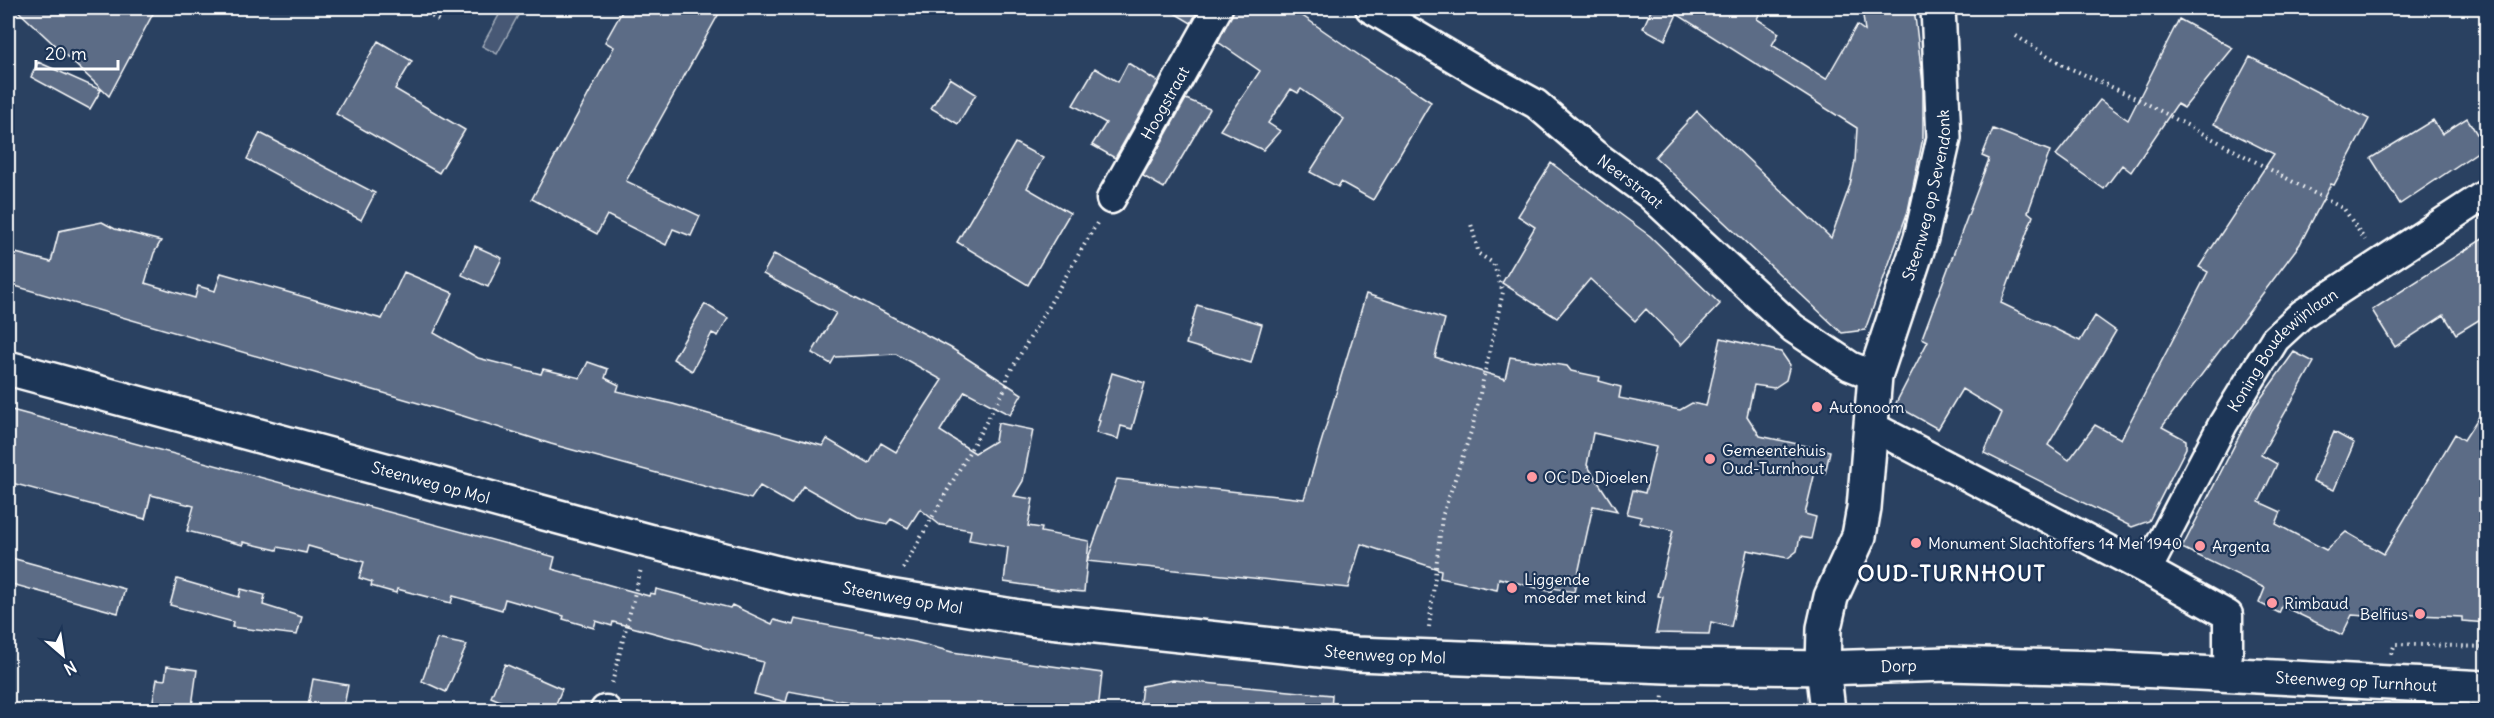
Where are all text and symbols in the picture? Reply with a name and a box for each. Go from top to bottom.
scale bar [36,33,118,71]
text: 20 m [45,42,87,65]
street label: Hoogstraat [1136,62,1194,143]
street label: Steenweg op Sevendonk [1898,109,1954,283]
street label: Neerstraat [1594,150,1668,213]
street label: Koning Boudewijnlaan [2223,284,2341,415]
place label: Autonoom [1829,397,1904,417]
marker: Autonoom [1810,400,1824,414]
place label: Gemeentehuis Oud-Turnhout [1722,440,1826,478]
marker: Gemeentehuis Oud-Turnhout [1703,452,1717,466]
street label: Steenweg op Mol [370,457,492,508]
place label: OC De Djoelen [1544,467,1649,487]
marker: OC De Djoelen [1525,470,1539,484]
place label: Monument Slachtoffers 14 Mei 1940 [1928,533,2182,553]
marker: Monument Slachtoffers 14 Mei 1940 [1909,536,1923,550]
place label: Argenta [2212,536,2270,556]
marker: Argenta [2193,539,2207,553]
district label: OUD-TURNHOUT [1857,559,2047,587]
place label: Liggende moeder met kind [1524,569,1646,607]
street label: Steenweg op Mol [841,577,964,618]
marker: Liggende moeder met kind [1505,581,1519,595]
place label: Rimbaud [2284,593,2348,613]
marker: Rimbaud [2265,596,2279,610]
place label: Belfius [2360,604,2408,624]
marker: Belfius [2413,607,2427,621]
north arrow [33,625,93,685]
street label: Steenweg op Mol [1323,641,1446,667]
street label: Dorp [1880,655,1917,676]
text: N [61,657,80,680]
street label: Steenweg op Turnhout [2275,667,2438,695]

